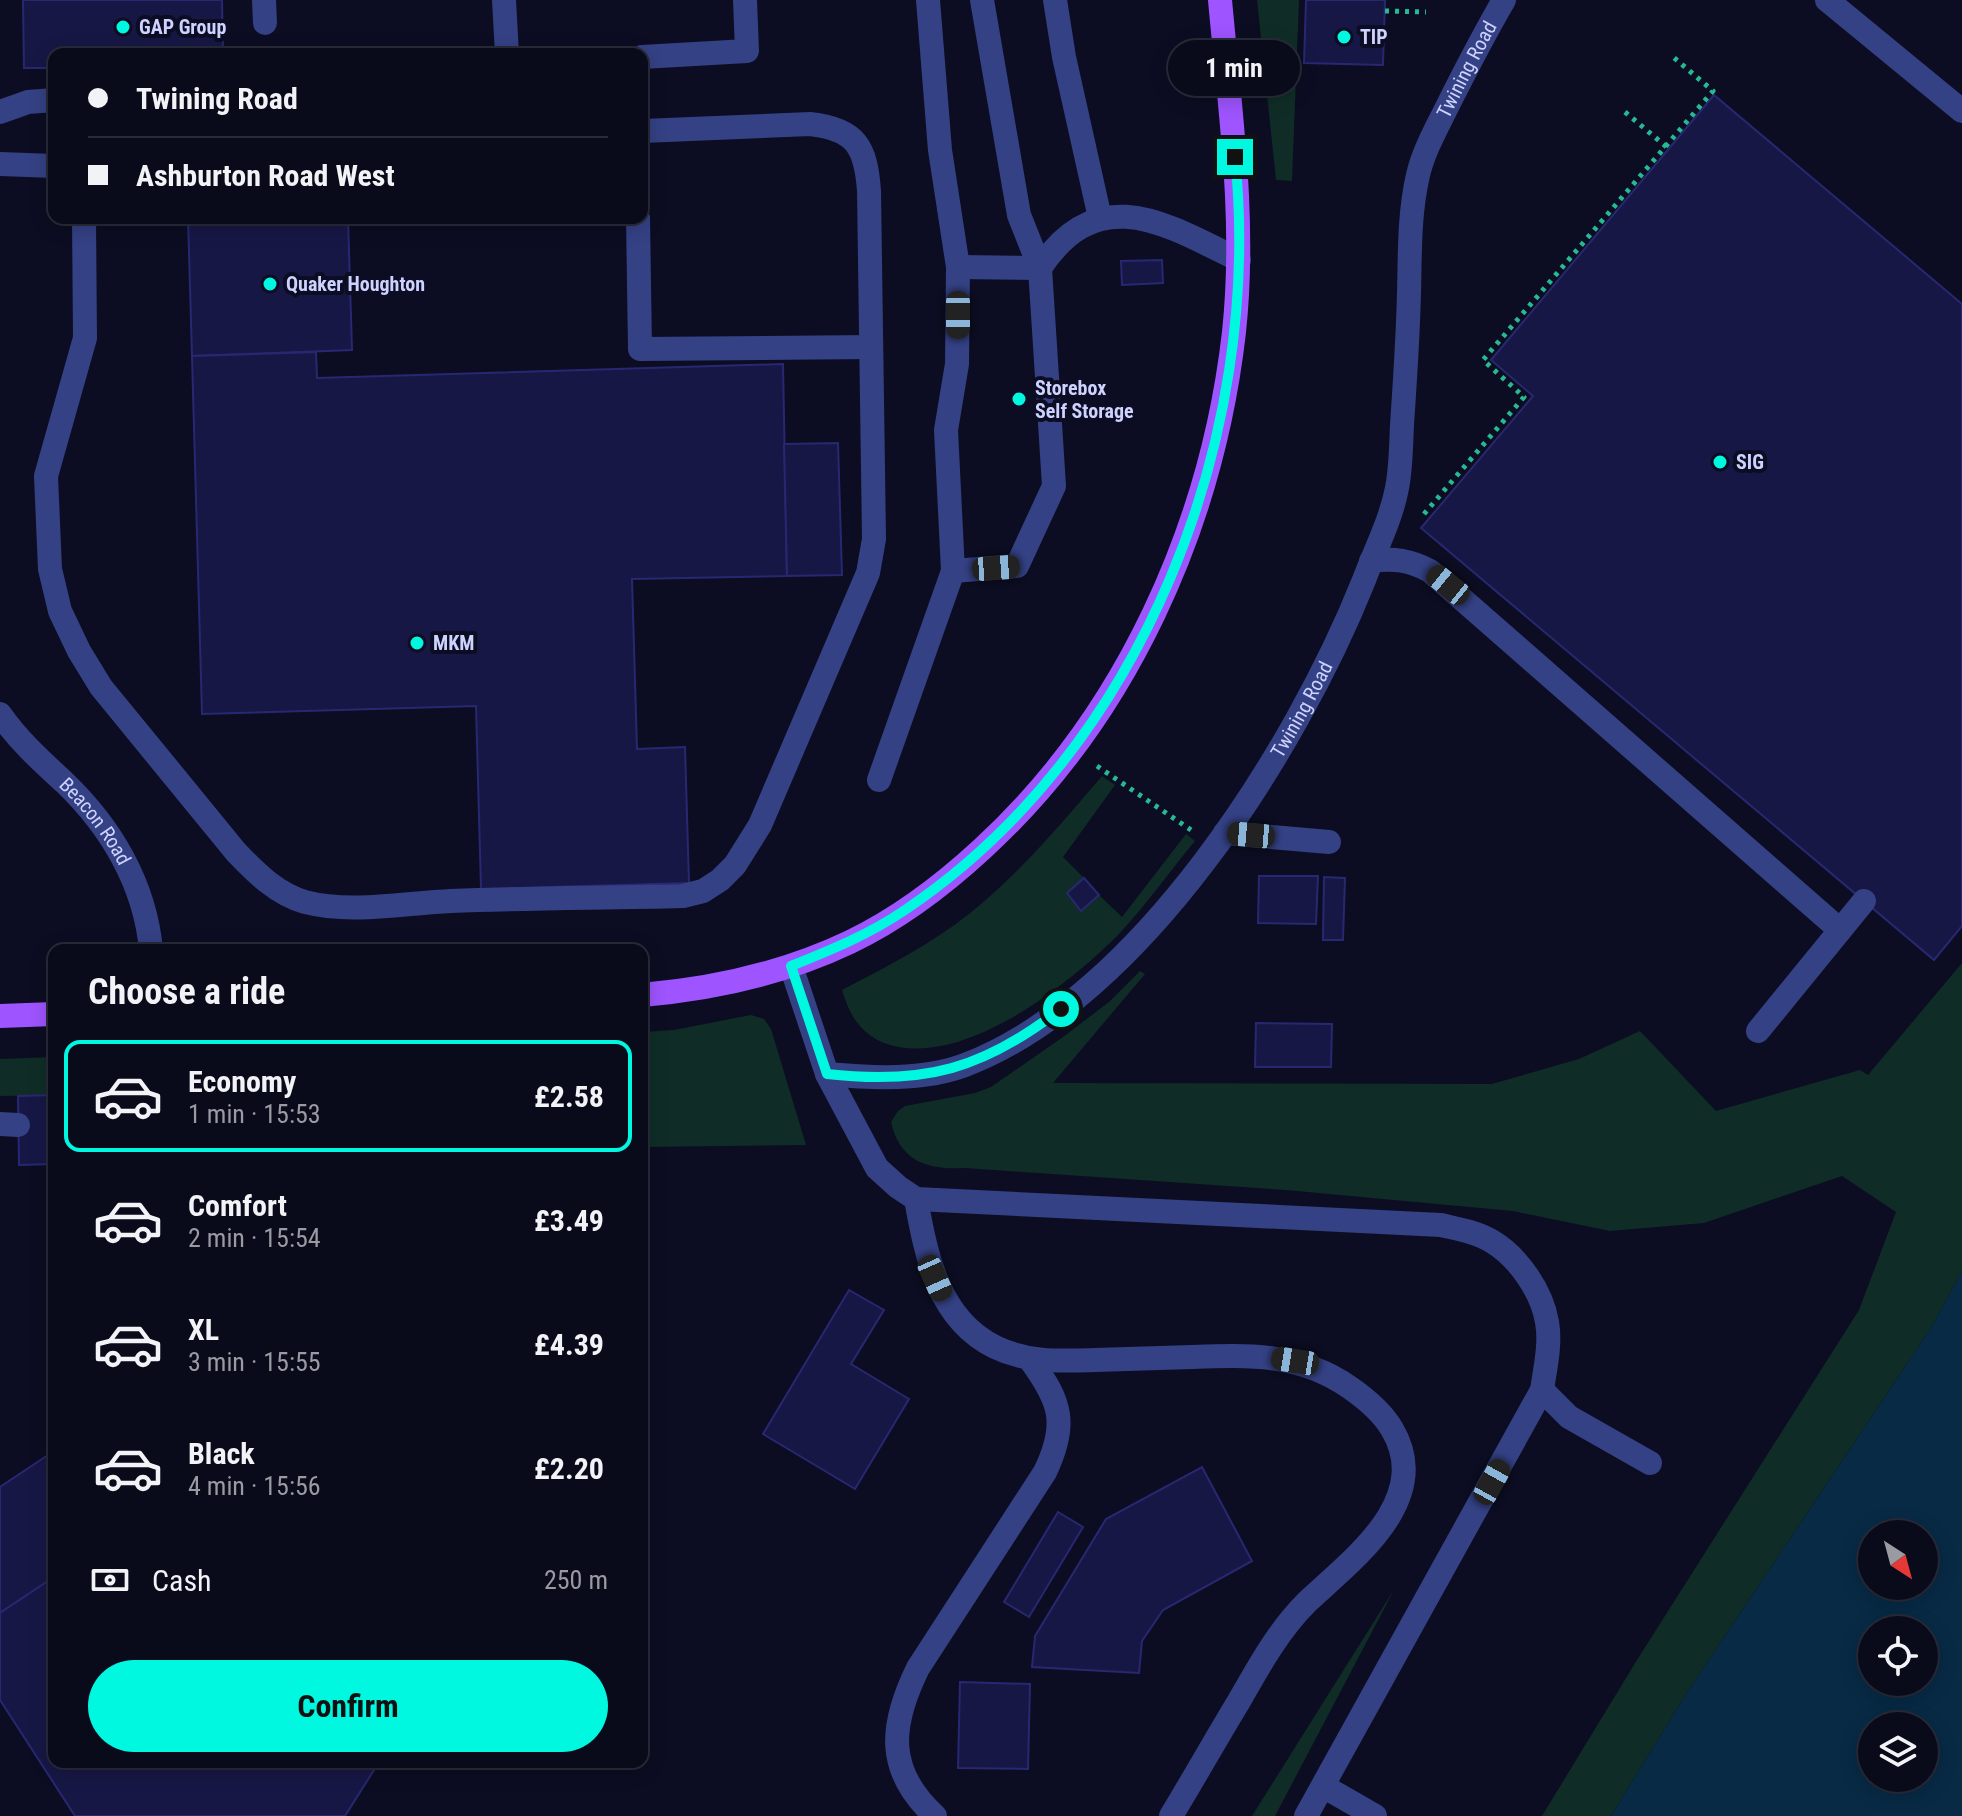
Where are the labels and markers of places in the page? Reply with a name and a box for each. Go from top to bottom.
place label: GAP Group [139,15,226,39]
marker: GAP Group [114,18,132,36]
place label: TIP [1360,25,1388,49]
marker: TIP [1335,28,1353,46]
place label: Quaker Houghton [286,272,425,296]
marker: Quaker Houghton [261,275,279,293]
place label: Storebox Self Storage [1035,376,1134,423]
marker: Storebox Self Storage [1010,390,1028,408]
place label: SIG [1736,450,1764,474]
marker: SIG [1711,453,1729,471]
place label: MKM [433,631,474,655]
marker: MKM [408,634,426,652]

